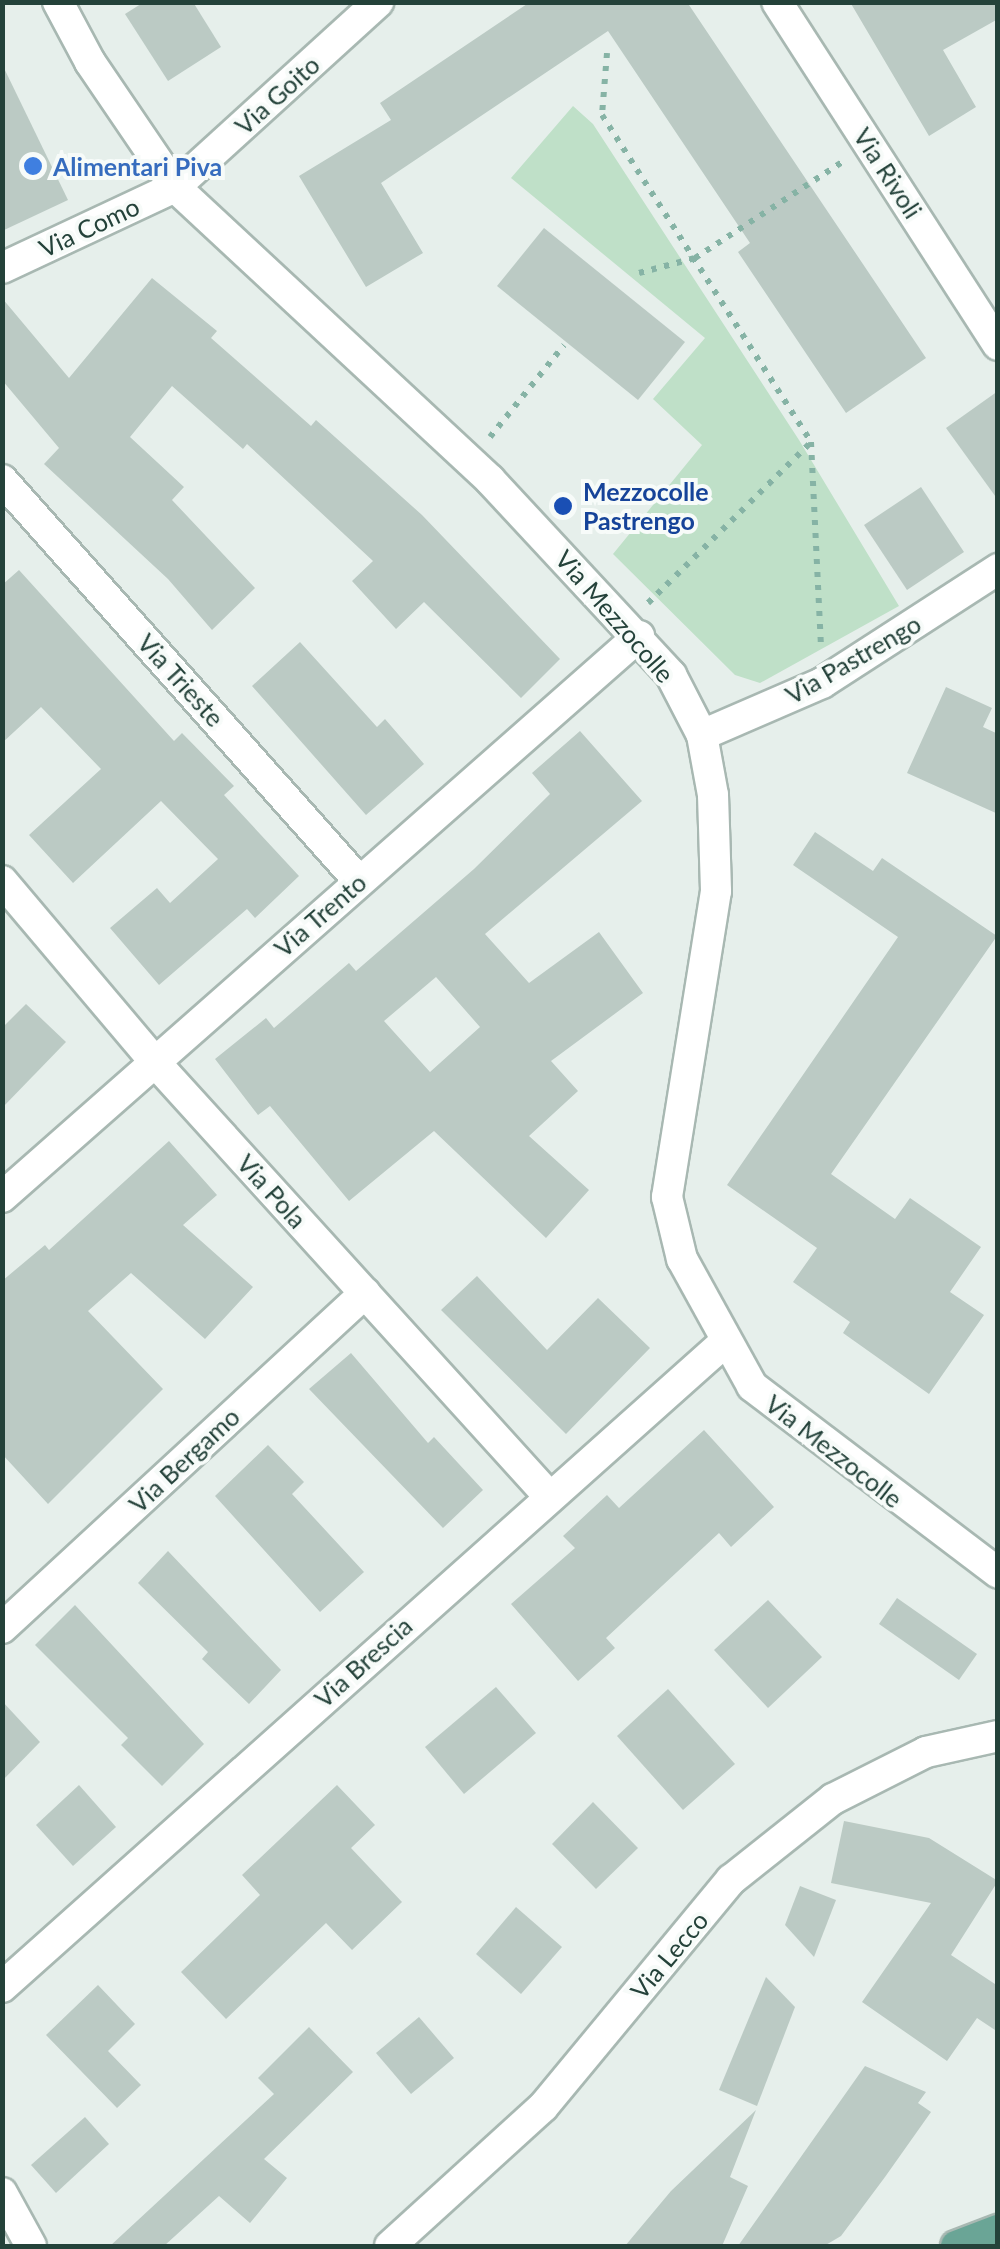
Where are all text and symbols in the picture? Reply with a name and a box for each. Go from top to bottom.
street label: Via Goito [229,49,325,141]
street label: Via Rivoli [848,122,928,224]
place label: Alimentari Piva [53,151,222,181]
marker: Alimentari Piva [22,155,44,177]
street label: Via Como [34,191,144,263]
place label: Mezzocolle Pastrengo [583,477,709,536]
marker: Mezzocolle Pastrengo [552,495,574,517]
street label: Via Mezzocolle [549,544,681,688]
street label: Via Pastrengo [780,608,926,710]
street label: Via Trieste [131,627,231,733]
street label: Via Trento [268,867,372,963]
street label: Via Pola [231,1148,313,1234]
street label: Via Mezzocolle [760,1388,908,1514]
street label: Via Bergamo [123,1401,245,1519]
street label: Via Brescia [308,1611,418,1713]
street label: Via Lecco [624,1905,714,2005]

